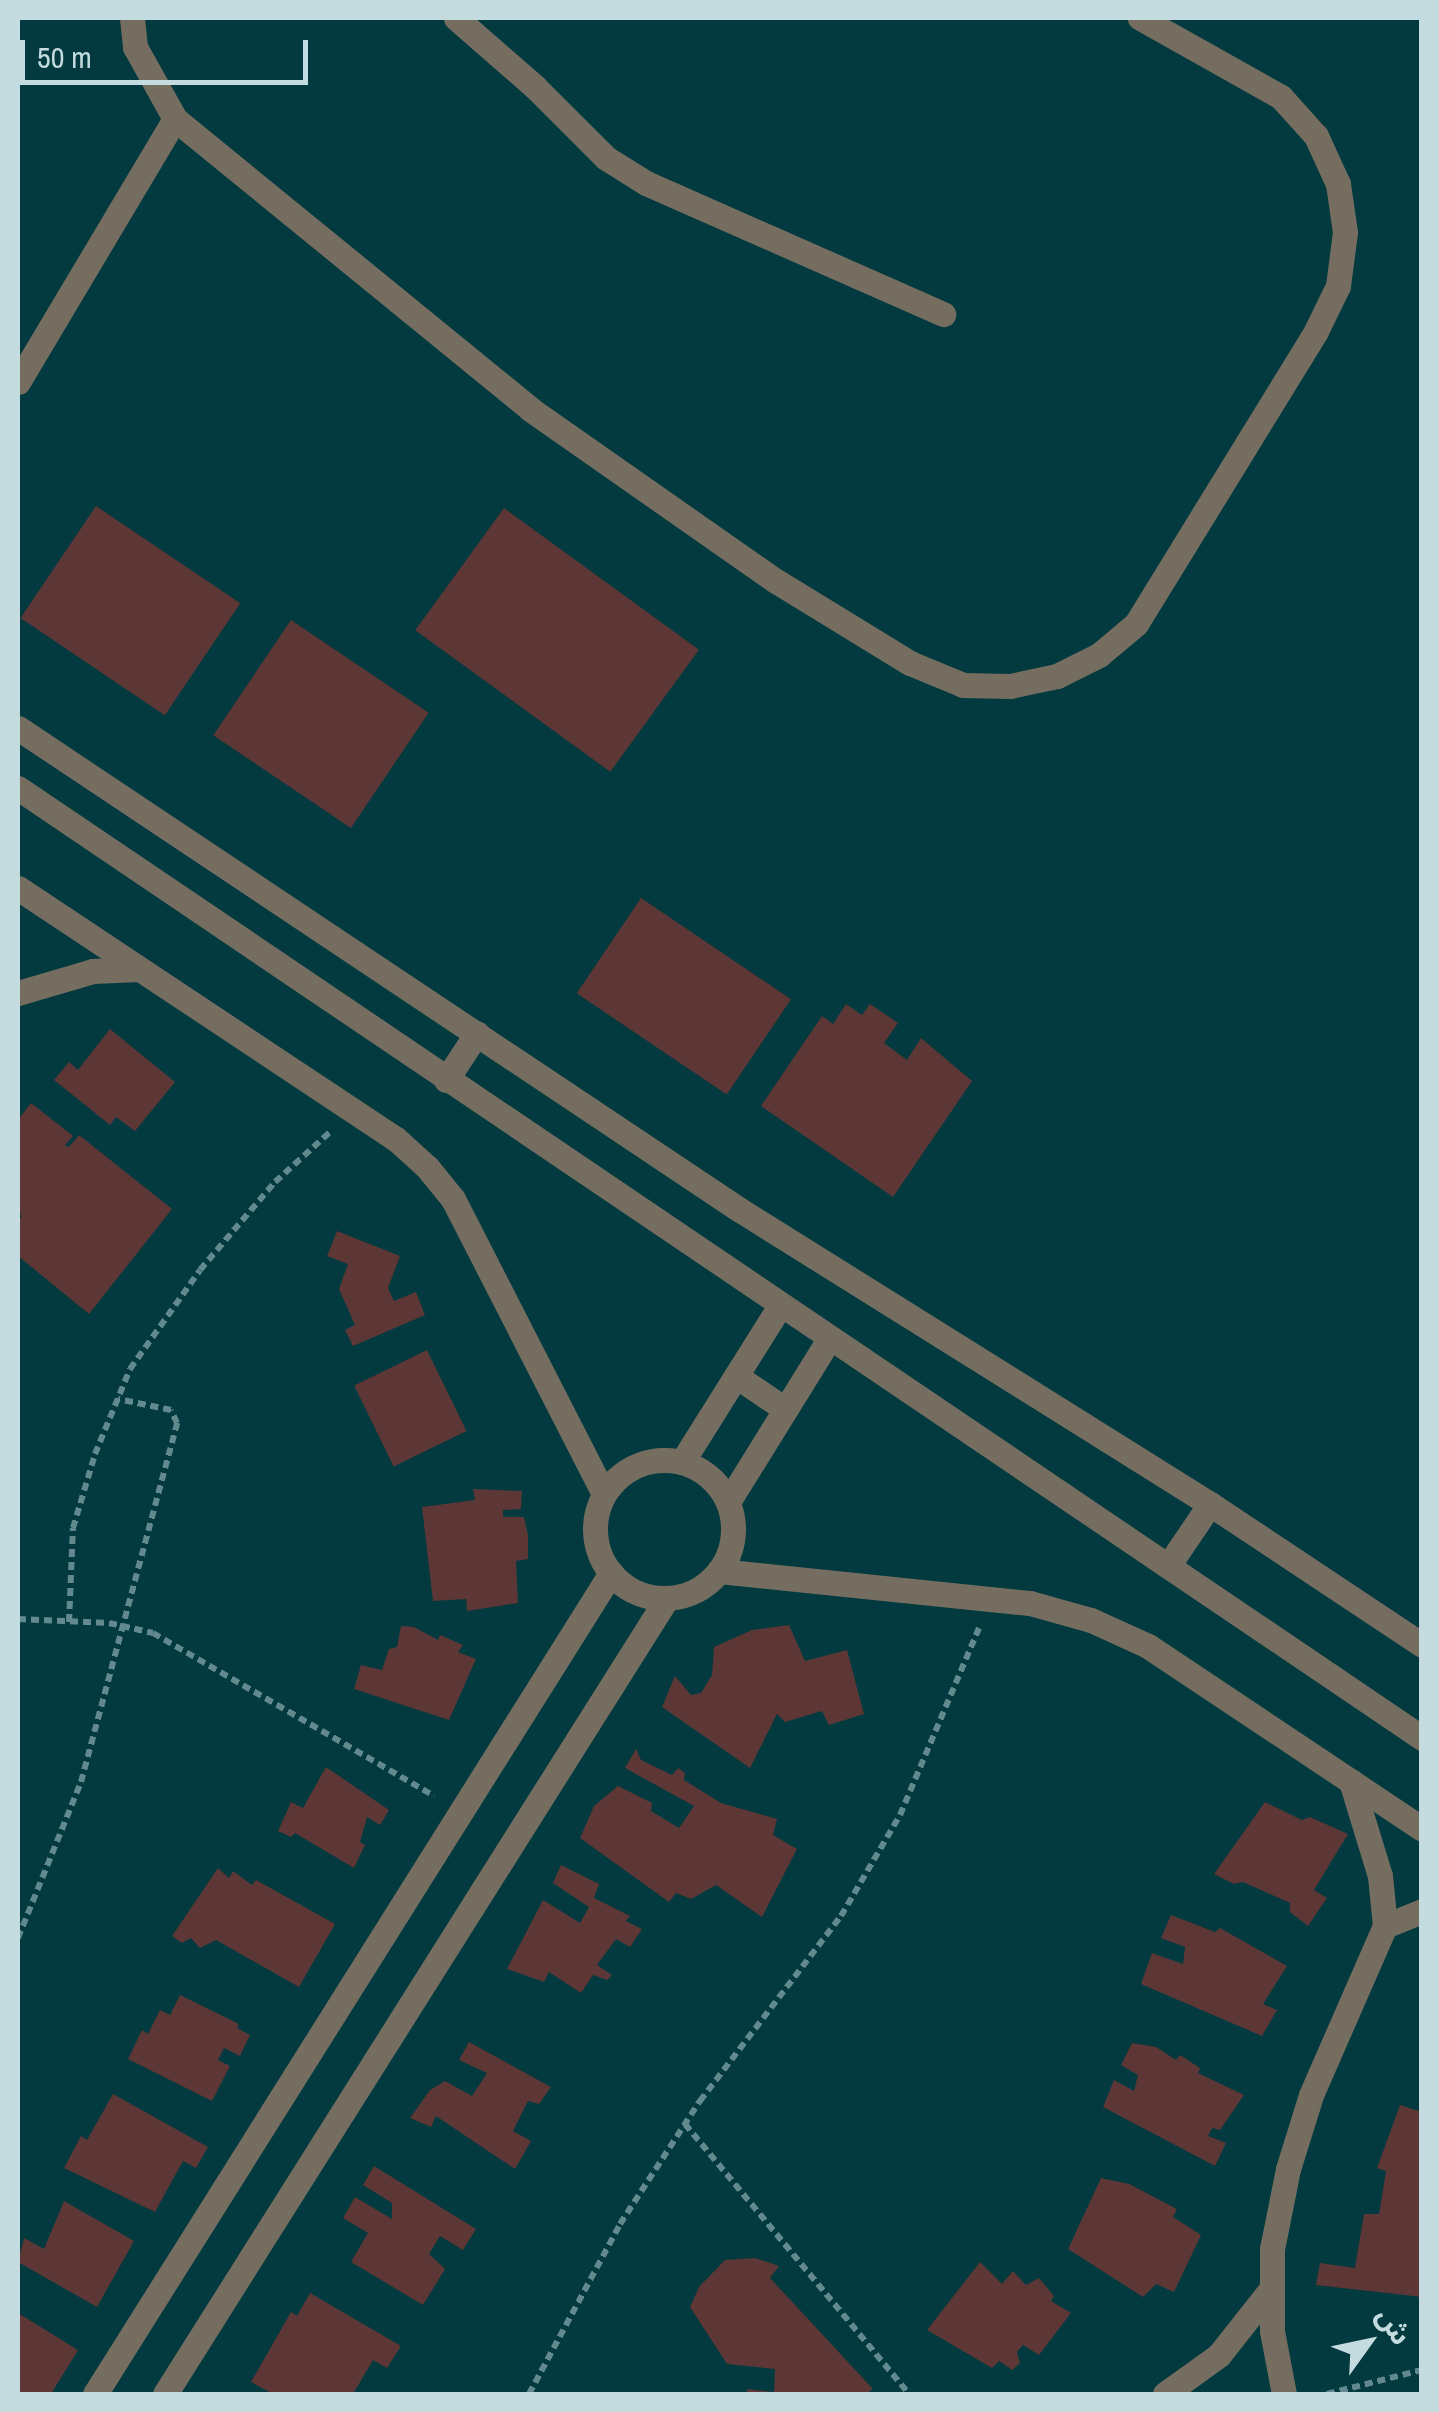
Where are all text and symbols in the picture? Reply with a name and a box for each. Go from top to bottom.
scale bar [25,20,312,82]
text: 50 m [37,37,92,77]
north arrow [1319,2292,1419,2392]
text: ش [1368,2299,1421,2352]

